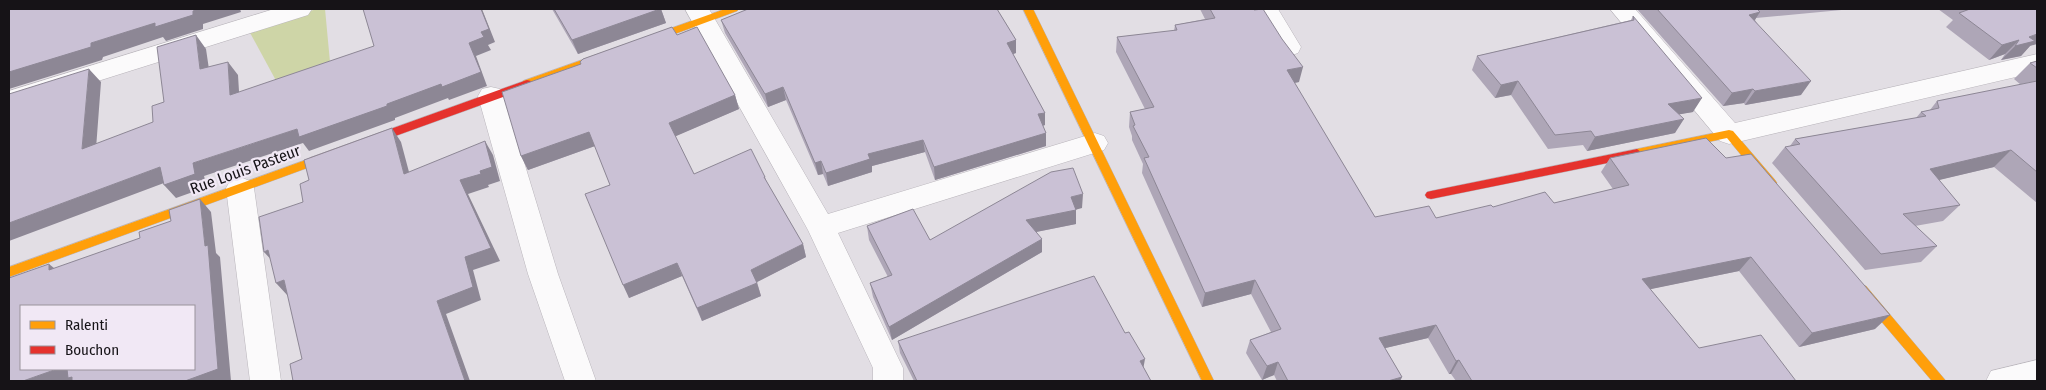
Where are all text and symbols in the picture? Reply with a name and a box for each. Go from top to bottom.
street label: Rue Louis Pasteur [187,141,303,198]
legend [20,305,195,370]
text: Ralenti [65,316,108,334]
text: Bouchon [65,341,119,359]

